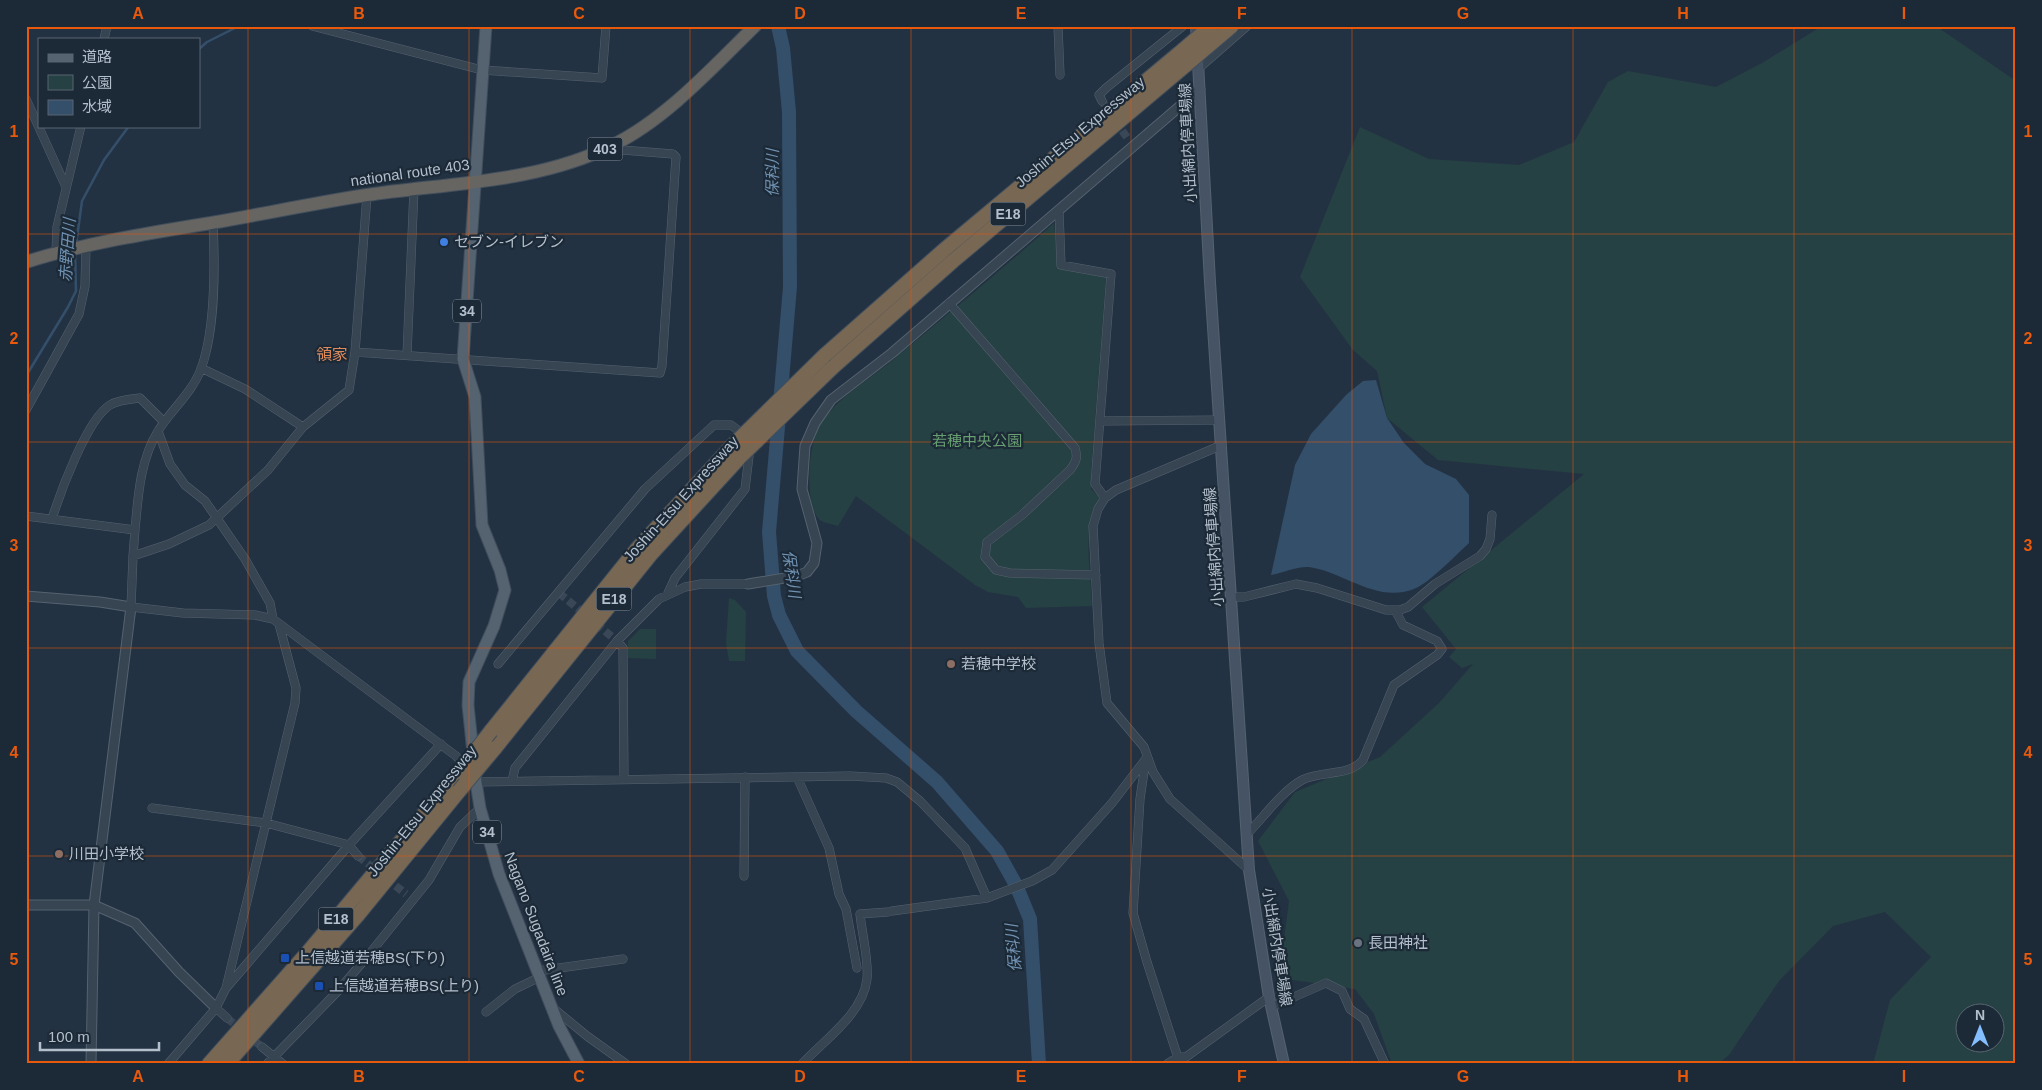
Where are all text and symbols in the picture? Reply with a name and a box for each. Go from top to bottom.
text: A [132,5,144,22]
text: B [353,5,365,22]
text: C [573,5,585,22]
text: D [794,5,806,22]
text: E [1016,5,1027,22]
text: F [1237,5,1247,22]
text: G [1457,5,1469,22]
text: H [1677,5,1689,22]
text: I [1902,5,1906,22]
legend [38,38,200,128]
text: 道路 [82,48,112,65]
street label: Joshin-Etsu Expressway [1012,72,1148,191]
text: 公園 [82,74,112,91]
street label: 小出綿内停車場線 [1176,83,1199,203]
text: 水域 [82,98,112,115]
text: 1 [10,123,19,140]
text: 1 [2024,123,2033,140]
road number: 403 [588,138,622,160]
water label: 保科川 [764,147,781,197]
street label: national route 403 [349,156,471,189]
road number: E18 [990,202,1026,225]
water label: 赤野田川 [57,216,78,283]
place label: セブン-イレブン [454,233,564,250]
marker: セブン-イレブン [438,236,450,248]
road number: 34 [453,300,481,322]
text: 2 [10,330,19,347]
text: 2 [2024,330,2033,347]
district label: 領家 [316,346,348,363]
street label: Joshin-Etsu Expressway [620,432,742,565]
park label: 若穂中央公園 [932,432,1022,449]
street label: 小出綿内停車場線 [1201,487,1226,607]
text: 3 [10,537,19,554]
text: 3 [2024,537,2033,554]
water label: 保科川 [780,549,804,601]
road number: E18 [596,588,632,610]
place label: 若穂中学校 [961,655,1036,672]
marker: 若穂中学校 [945,658,957,670]
street label: Joshin-Etsu Expressway [364,741,480,880]
text: 4 [10,744,19,761]
text: 4 [2024,744,2033,761]
road number: 34 [473,820,501,844]
place label: 川田小学校 [69,845,144,862]
marker: 川田小学校 [53,848,65,860]
street label: Nagano Sugadaira line [501,850,572,998]
street label: 小出綿内停車場線 [1260,886,1295,1008]
road number: E18 [318,908,354,931]
water label: 保科川 [1003,921,1024,973]
place label: 長田神社 [1368,934,1428,951]
marker: 長田神社 [1352,937,1364,949]
place label: 上信越道若穂BS(下り) [295,949,445,966]
text: 5 [10,951,19,968]
text: 5 [2024,951,2033,968]
marker: 上信越道若穂BS(下り) [279,952,291,964]
place label: 上信越道若穂BS(上り) [329,977,479,994]
marker: 上信越道若穂BS(上り) [313,980,325,992]
north arrow [1954,1002,2004,1052]
text: N [1975,1007,1985,1023]
scale bar [40,1020,159,1052]
text: 100 m [48,1028,90,1045]
text: A [132,1068,144,1085]
text: B [353,1068,365,1085]
text: C [573,1068,585,1085]
text: D [794,1068,806,1085]
text: E [1016,1068,1027,1085]
text: F [1237,1068,1247,1085]
text: G [1457,1068,1469,1085]
text: H [1677,1068,1689,1085]
text: I [1902,1068,1906,1085]

